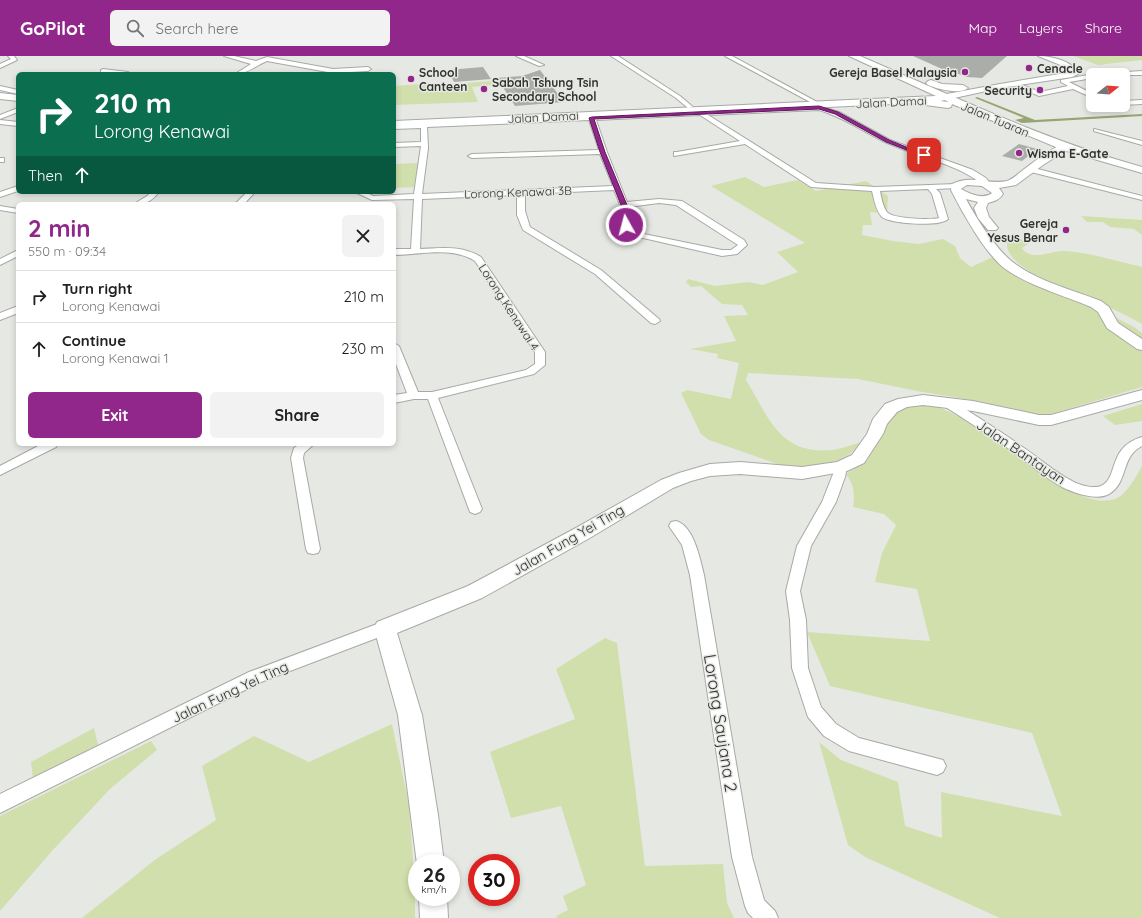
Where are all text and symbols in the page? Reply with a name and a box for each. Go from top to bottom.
search box [110,10,390,46]
text: GoPilot [20,16,86,40]
icon: search [124,17,146,39]
text: Search here [156,19,238,38]
text: Map [968,19,997,37]
text: Layers [1019,19,1063,37]
text: Share [1085,19,1122,37]
place label: Cenacle [1037,61,1083,76]
marker: Cenacle [1024,63,1034,73]
place label: School Canteen [419,65,467,94]
place label: Gereja Basel Malaysia [829,65,957,80]
marker: Gereja Basel Malaysia [960,67,970,77]
north arrow [1086,68,1130,112]
map controls [1086,68,1130,112]
marker: School Canteen [406,74,416,84]
place label: Sabah Tshung Tsin Secondary School [492,75,599,104]
place label: Security [984,83,1032,98]
marker: Sabah Tshung Tsin Secondary School [479,84,489,94]
text: 210 m [94,85,172,120]
marker: Security [1035,85,1045,95]
icon: right [28,88,80,140]
street label: Jalan Damai [855,93,927,111]
street label: Jalan Tuaran [958,98,1032,140]
street label: Jalan Damai [507,108,579,126]
text: Lorong Kenawai [94,120,230,143]
pin [907,138,941,172]
icon: arrive [913,144,935,166]
place label: Wisma E-Gate [1027,146,1109,161]
marker: Wisma E-Gate [1014,148,1024,158]
icon: ahead [71,164,93,186]
text: Then [28,166,63,185]
street label: Lorong Kenawai 3B [464,183,572,201]
position arrow [605,204,647,246]
text: 2 min [28,213,90,243]
button: close [342,215,384,257]
place label: Gereja Yesus Benar [987,216,1058,245]
marker: Gereja Yesus Benar [1061,225,1071,235]
text: 550 m · 09:34 [28,243,106,259]
street label: Lorong Kenawai 4 [475,261,543,353]
text: Turn right [62,279,133,298]
icon: right [28,286,50,308]
text: 210 m [343,287,384,306]
text: Lorong Kenawai [62,298,160,314]
text: Continue [62,331,126,350]
icon: ahead [28,338,50,360]
text: 230 m [341,339,384,358]
text: Lorong Kenawai 1 [62,350,169,366]
button: Exit [28,392,202,438]
button: Share [210,392,384,438]
street label: Jalan Bantayan [973,416,1069,488]
street label: Jalan Fung Yei Ting [509,501,627,579]
street label: Lorong Saujana 2 [700,653,742,793]
street label: Jalan Fung Yei Ting [169,657,291,727]
speed limit sign: 30 [468,854,520,906]
text: 26 [423,862,445,887]
text: km/h [421,883,447,896]

